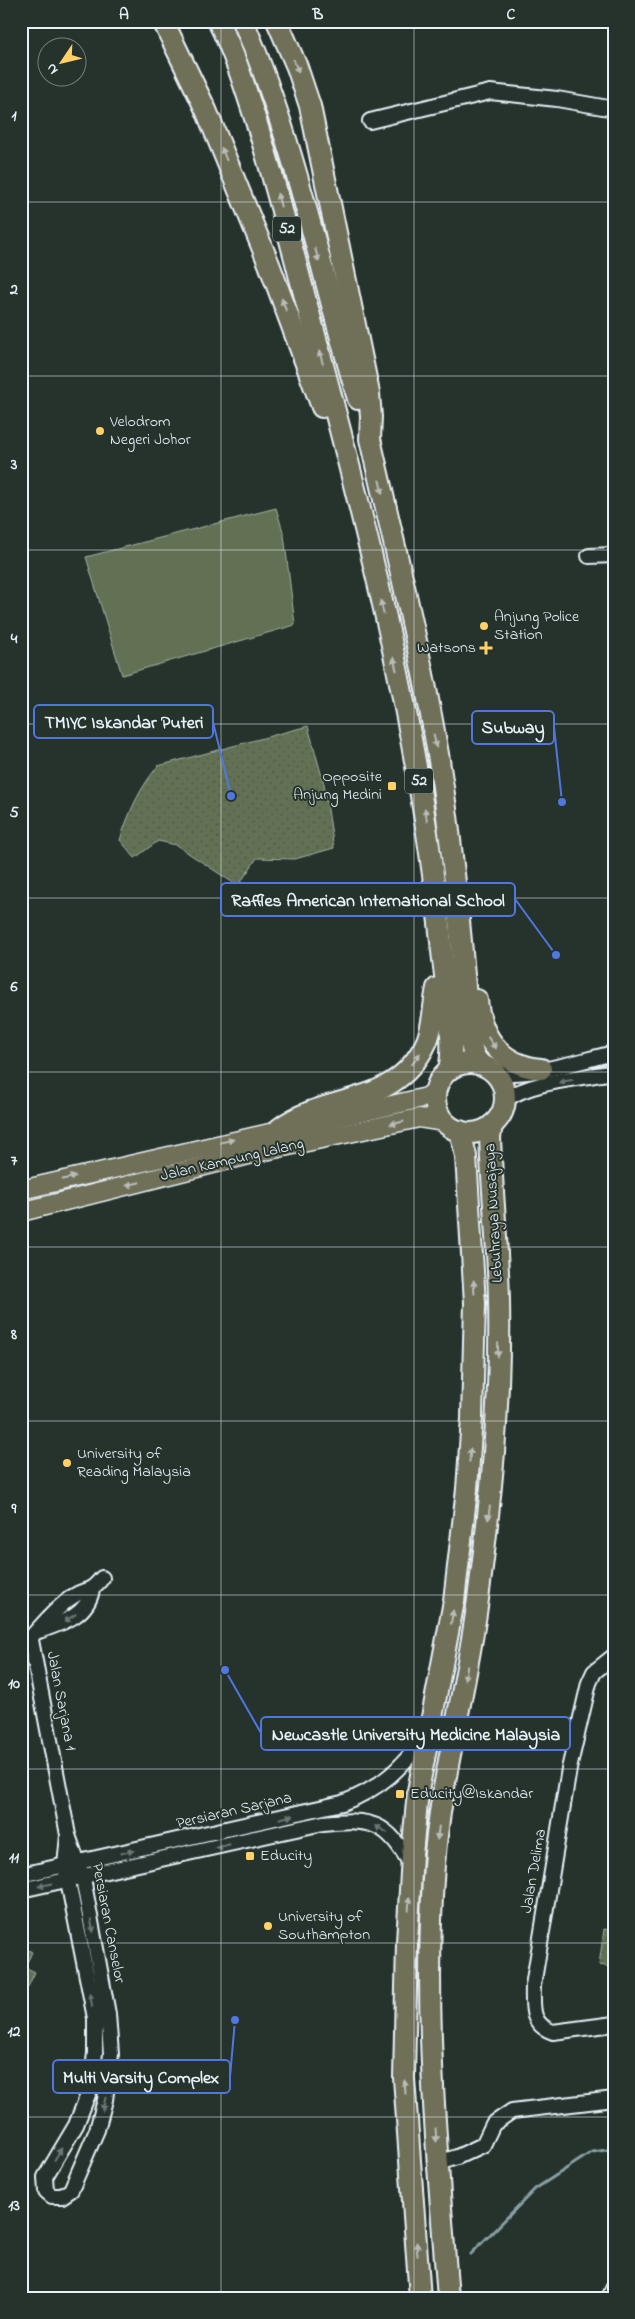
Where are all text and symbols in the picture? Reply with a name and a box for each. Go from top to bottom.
text: A [119,3,129,27]
text: B [312,3,324,27]
text: C [507,3,516,27]
north arrow [38,38,88,88]
text: N [41,59,64,78]
one-way arrow [292,59,300,74]
text: 1 [11,104,17,128]
one-way arrow [220,147,228,161]
one-way arrow [274,192,282,207]
road number: 52 [273,216,301,242]
one-way arrow [313,248,321,263]
text: 2 [9,278,18,302]
one-way arrow [280,297,288,312]
one-way arrow [316,349,324,364]
place label: Velodrom Negeri Johor [109,410,191,452]
marker: Velodrom Negeri Johor [94,425,106,437]
text: 3 [10,453,18,477]
one-way arrow [377,479,385,494]
one-way arrow [378,599,386,614]
place label: Anjung Police Station [494,605,580,647]
marker: Anjung Police Station [478,620,490,632]
text: 4 [10,627,18,651]
place label: Watsons [417,636,476,660]
marker: Watsons [480,642,492,654]
one-way arrow [391,656,399,672]
callout: TMIYC Iskandar Puteri [34,705,213,738]
text: TMIYC Iskandar Puteri [44,711,204,737]
callout: Subway [472,711,554,744]
text: Subway [482,716,544,743]
one-way arrow [431,733,439,748]
place label: Opposite Anjung Medini [293,765,383,807]
road number: 52 [405,768,433,794]
marker: Opposite Anjung Medini [386,780,398,792]
text: 5 [9,801,19,825]
one-way arrow [421,806,429,822]
callout: Raffles American International School [221,883,515,916]
text: Raffles American International School [231,889,505,915]
text: 6 [9,975,18,999]
one-way arrow [487,1037,497,1050]
one-way arrow [411,1052,421,1065]
one-way arrow [557,1077,573,1085]
one-way arrow [389,1119,404,1127]
street label: Jalan Kampung Lalang [158,1132,306,1188]
one-way arrow [219,1137,234,1145]
street label: Lebuhraya Nusajaya [478,1143,510,1283]
text: 7 [11,1149,18,1173]
one-way arrow [61,1174,76,1182]
one-way arrow [125,1180,140,1188]
one-way arrow [469,1279,477,1295]
text: 8 [10,1323,17,1347]
one-way arrow [494,1343,502,1359]
place label: University of Reading Malaysia [77,1442,191,1484]
one-way arrow [466,1447,474,1463]
marker: University of Reading Malaysia [61,1457,73,1469]
text: 9 [11,1497,17,1521]
one-way arrow [485,1505,493,1521]
one-way arrow [448,1608,456,1624]
one-way arrow [64,1613,77,1623]
street label: Jalan Sarjana 1 [40,1649,82,1753]
one-way arrow [461,1666,469,1682]
text: 10 [8,1672,20,1696]
callout: Newcastle University Medicine Malaysia [261,1717,570,1750]
text: Newcastle University Medicine Malaysia [272,1723,561,1750]
place label: Educity@Iskandar [410,1782,533,1806]
street label: Persiaran Sarjana [174,1786,294,1836]
marker: Educity@Iskandar [394,1788,406,1800]
one-way arrow [278,1813,293,1821]
one-way arrow [374,1825,388,1833]
one-way arrow [434,1826,442,1842]
street label: Jalan Delima [515,1827,553,1915]
one-way arrow [215,1842,230,1850]
place label: Educity [260,1844,312,1868]
text: 11 [9,1846,20,1870]
one-way arrow [120,1848,135,1856]
marker: Educity [244,1850,256,1862]
street label: Persiaran Canselor [85,1861,131,1985]
one-way arrow [37,1881,53,1889]
one-way arrow [406,1896,414,1912]
place label: University of Southampton [278,1905,370,1947]
one-way arrow [89,1918,97,1934]
marker: University of Southampton [262,1920,274,1932]
one-way arrow [87,1991,95,2007]
text: 12 [7,2020,21,2044]
callout: Multi Varsity Complex [53,2060,230,2093]
text: Multi Varsity Complex [63,2066,219,2093]
one-way arrow [400,2079,408,2095]
one-way arrow [100,2096,108,2111]
one-way arrow [432,2127,440,2143]
one-way arrow [54,2148,63,2161]
text: 13 [8,2194,20,2218]
one-way arrow [412,2241,420,2257]

